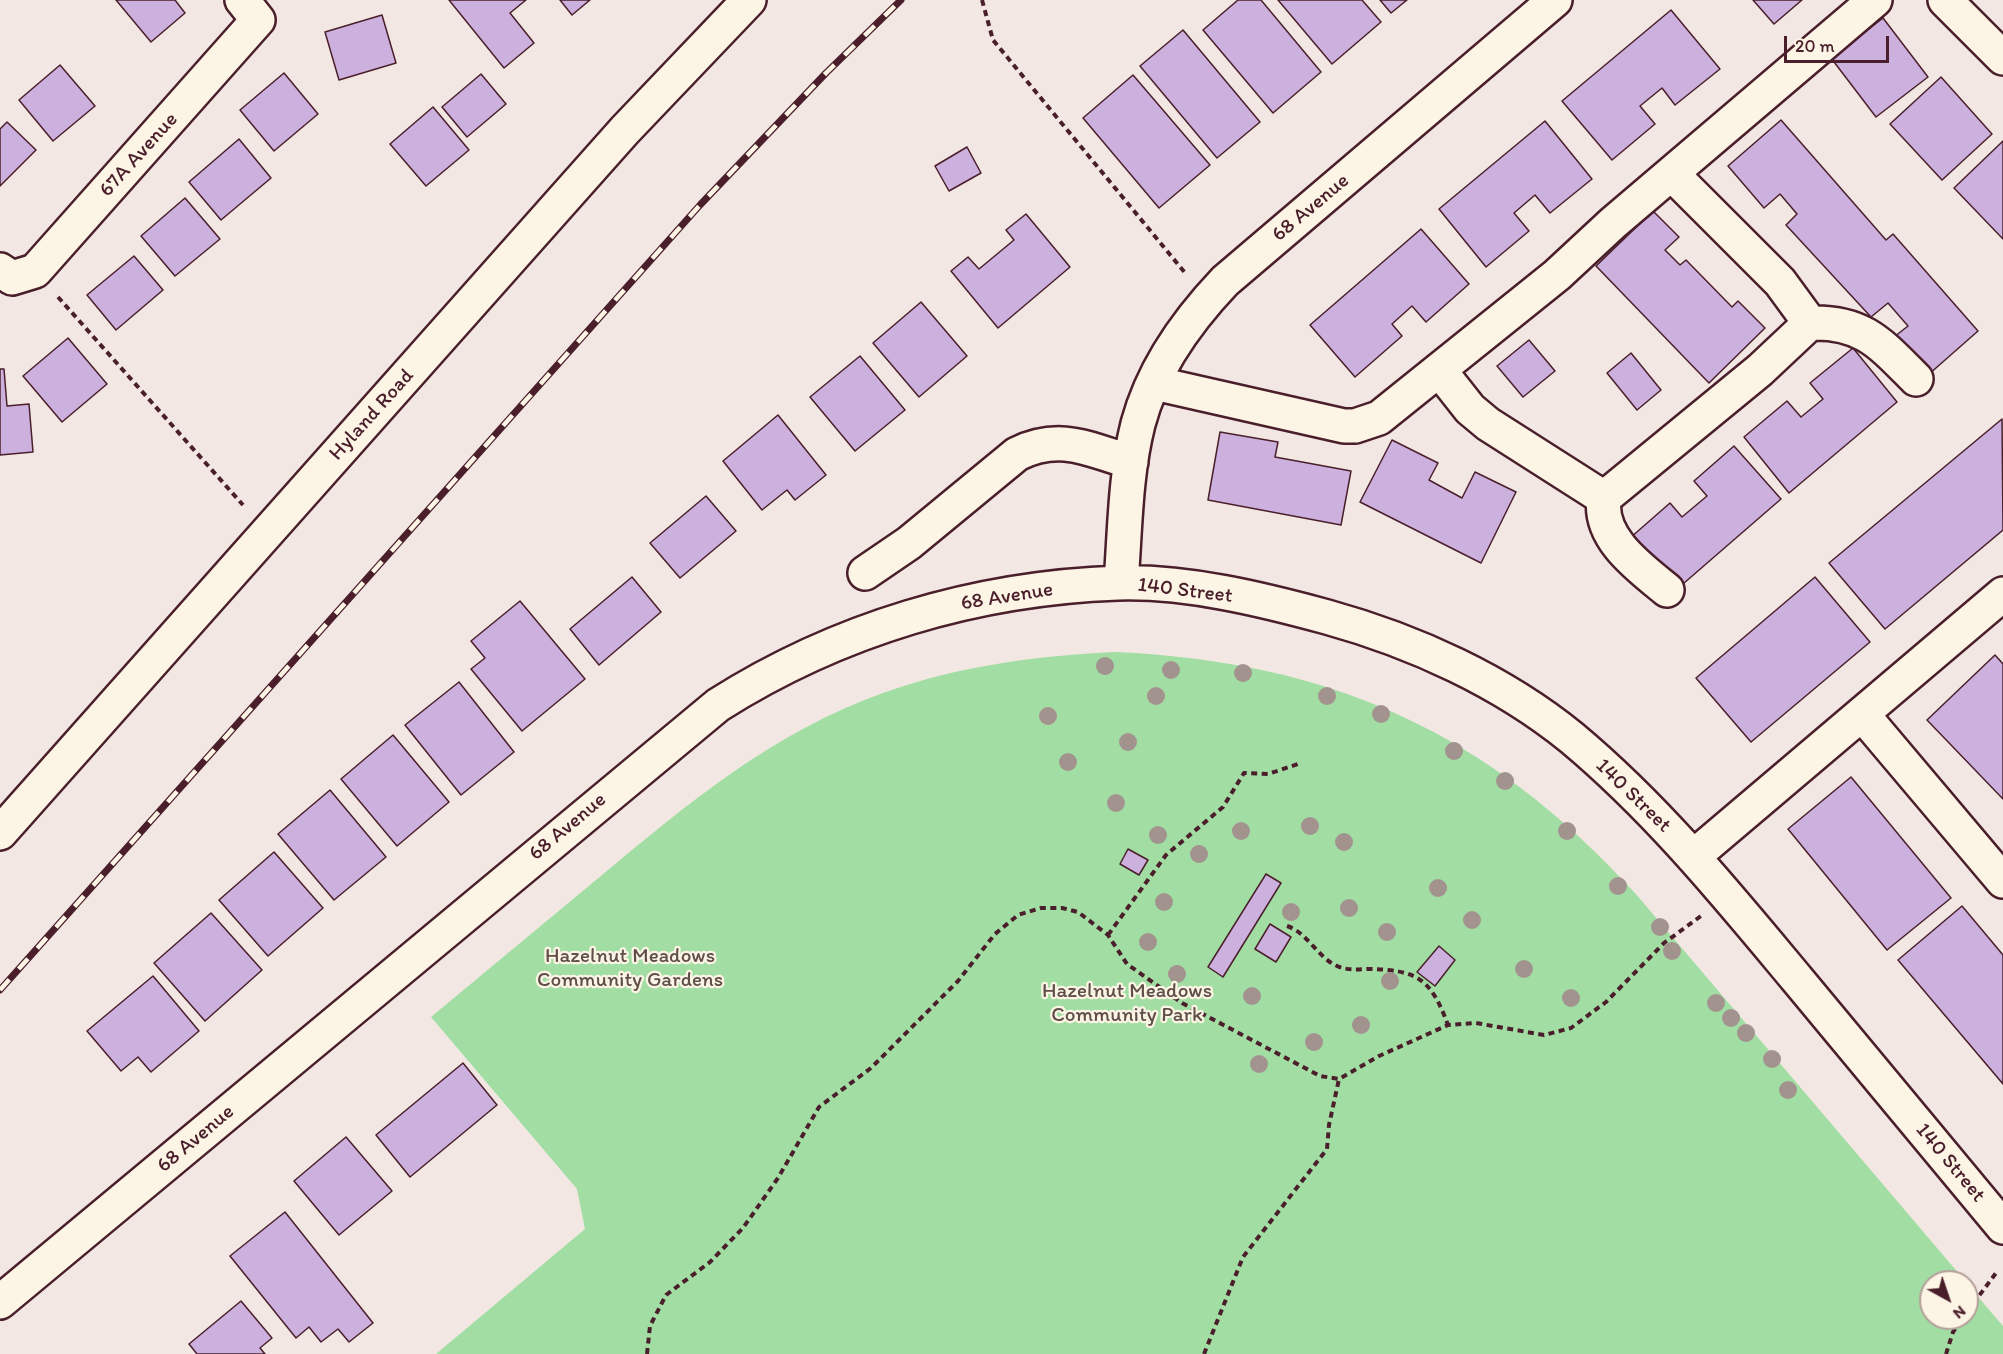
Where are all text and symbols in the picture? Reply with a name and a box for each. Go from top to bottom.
scale bar [1787,24,1892,62]
text: 20 m [1795,35,1835,57]
street label: 67A Avenue [94,107,184,203]
street label: 68 Avenue [1267,168,1355,248]
street label: Hyland Road [324,364,420,466]
street label: 140 Street [1136,573,1234,609]
street label: 68 Avenue [959,577,1055,617]
street label: 140 Street [1590,754,1676,838]
street label: 68 Avenue [524,787,612,867]
park label: Hazelnut Meadows Community Gardens [537,944,723,994]
park label: Hazelnut Meadows Community Park [1042,979,1212,1029]
street label: 68 Avenue [152,1099,240,1179]
street label: 140 Street [1910,1118,1990,1208]
north arrow [1919,1270,1979,1330]
text: N [1949,1302,1970,1323]

